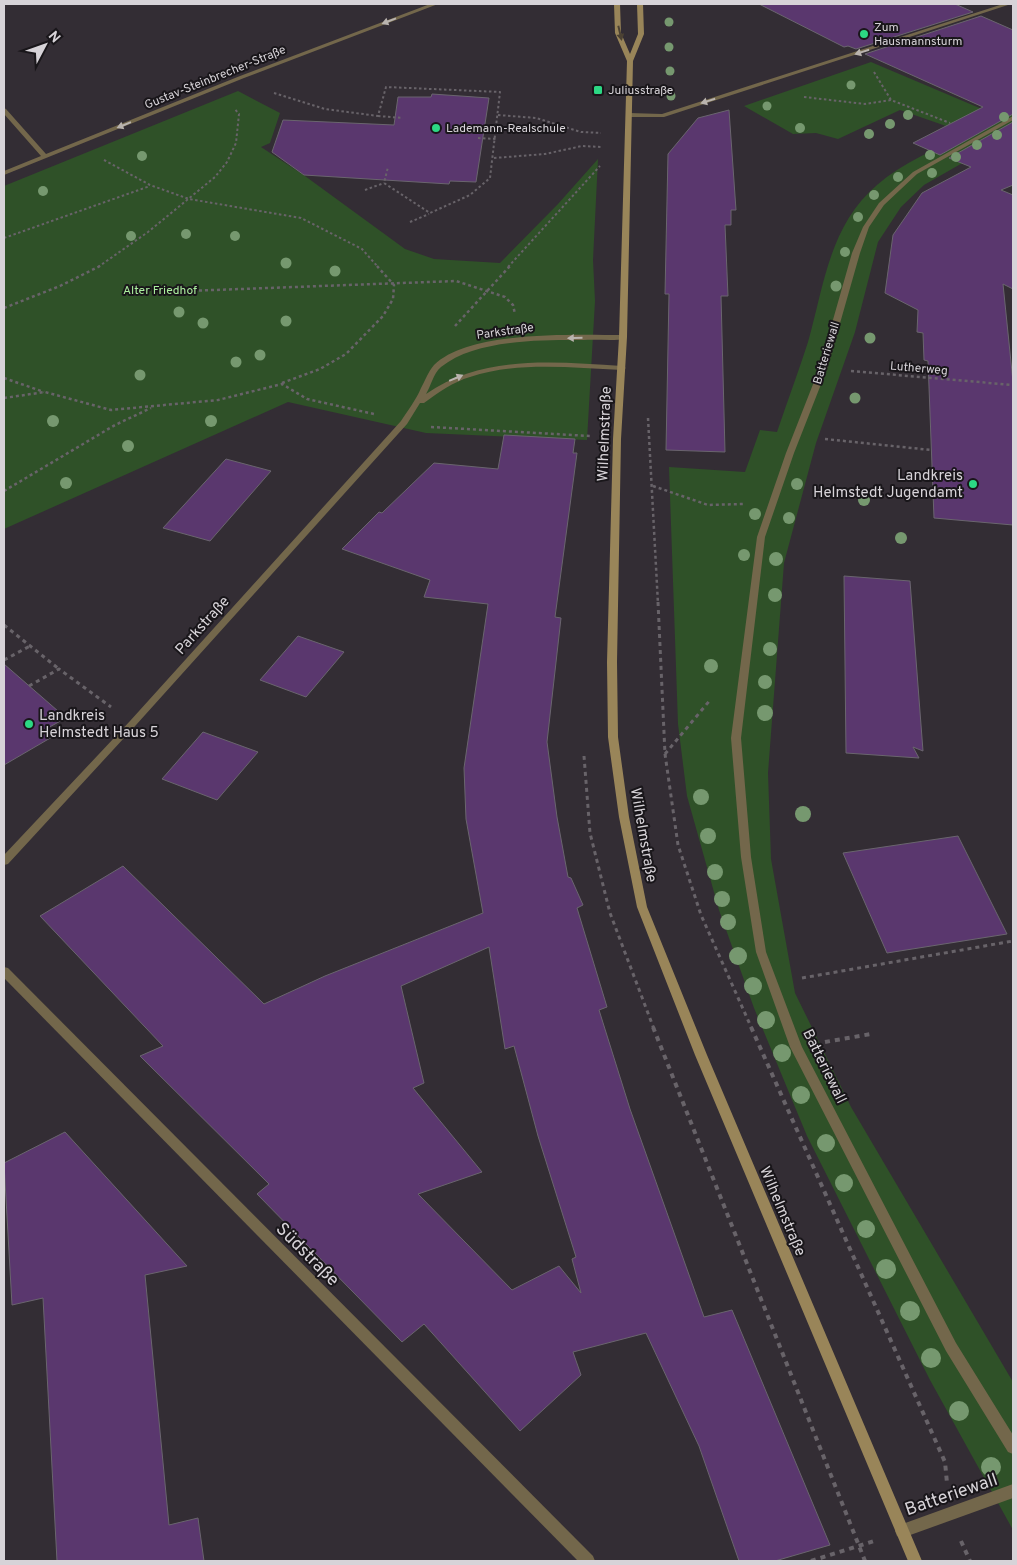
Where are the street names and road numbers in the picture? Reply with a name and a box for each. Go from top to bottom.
street label: Gustav-Steinbrecher-Straße [142,42,288,114]
street label: Parkstraße [475,320,535,344]
street label: Batteriewall [810,320,844,386]
street label: Lutherweg [889,359,948,379]
street label: Wilhelmstraße [594,386,617,482]
street label: Parkstraße [172,593,234,659]
street label: Wilhelmstraße [625,787,660,884]
street label: Batteriewall [797,1026,850,1107]
street label: Wilhelmstraße [754,1164,809,1259]
street label: Südstraße [270,1218,344,1292]
street label: Batteriewall [902,1469,1001,1522]

